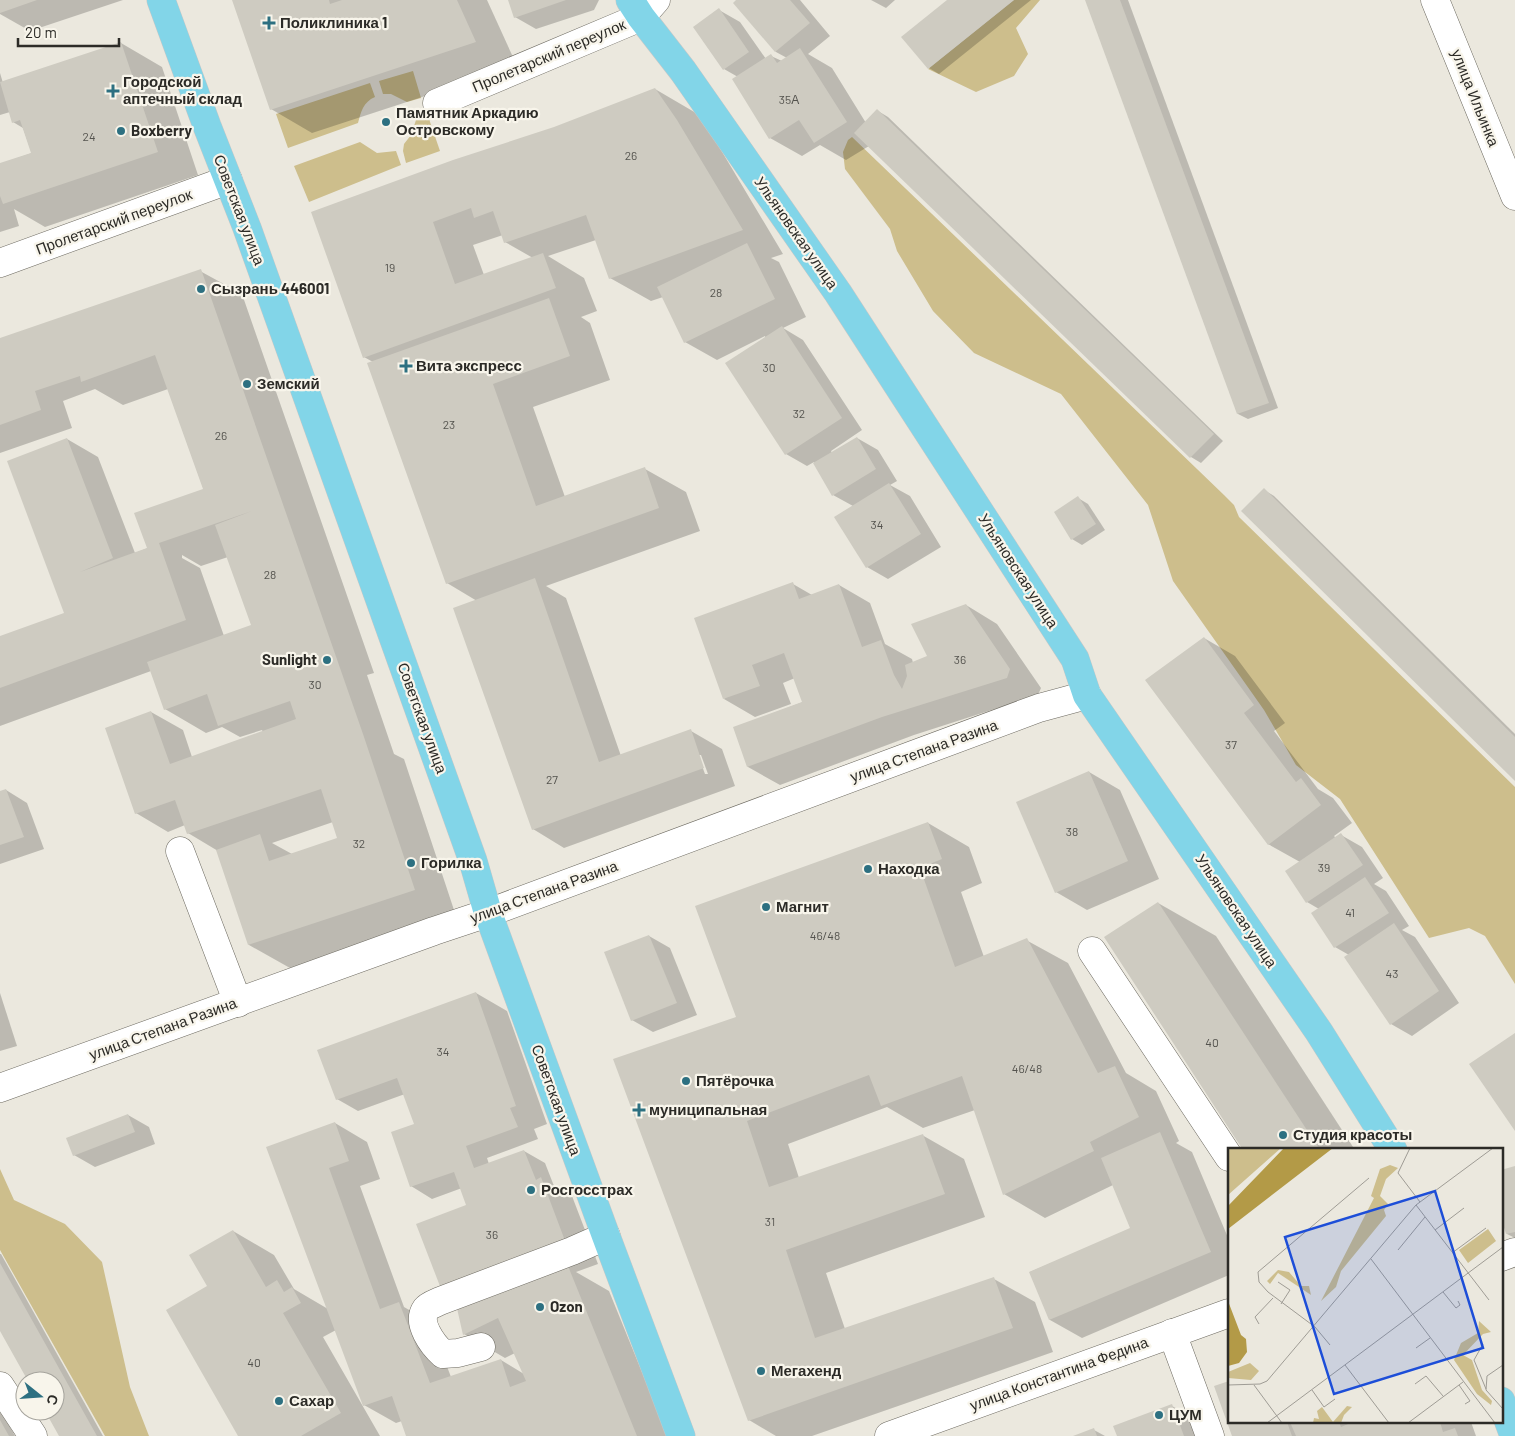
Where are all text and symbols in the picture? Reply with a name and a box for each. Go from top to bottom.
place label: Поликлиника 1 [280,13,387,31]
street label: Пролетарский переулок [469,14,628,96]
scale bar [18,15,119,47]
marker: Поликлиника 1 [262,16,276,30]
text: 20 m [25,23,57,41]
street label: улица Ильинка [1448,46,1504,150]
place label: Городской аптечный склад [123,72,242,107]
marker: Городской аптечный склад [107,85,119,97]
house number: 35А [779,92,799,106]
place label: Памятник Аркадию Островскому [396,103,539,138]
marker: Памятник Аркадию Островскому [380,116,392,128]
place label: Boxberry [131,121,193,139]
marker: Boxberry [115,125,127,137]
house number: 24 [82,129,96,143]
house number: 26 [625,148,637,162]
street label: Советская улица [211,152,269,268]
street label: Ульяновская улица [751,173,843,292]
street label: Пролетарский переулок [33,184,195,258]
house number: 19 [385,260,395,274]
place label: Сызрань 446001 [211,279,329,297]
marker: Сызрань 446001 [195,283,207,295]
house number: 28 [710,285,722,299]
place label: Вита экспресс [416,356,522,374]
marker: Вита экспресс [400,360,412,372]
house number: 30 [763,360,775,374]
place label: Земский [257,374,320,392]
marker: Земский [241,378,253,390]
house number: 32 [793,406,805,420]
house number: 23 [443,417,455,431]
house number: 26 [215,428,227,442]
street label: Ульяновская улица [975,510,1063,632]
house number: 34 [871,517,883,531]
house number: 28 [264,567,276,581]
place label: Sunlight [262,650,317,668]
house number: 36 [954,652,966,666]
marker: Sunlight [321,654,333,666]
street label: Советская улица [395,660,452,776]
house number: 30 [309,677,321,691]
street label: улица Степана Разина [847,715,1001,785]
house number: 37 [1225,737,1237,751]
house number: 27 [546,772,558,786]
house number: 38 [1066,824,1078,838]
house number: 32 [353,836,365,850]
street label: Ульяновская улица [1192,850,1282,971]
place label: Горилка [421,853,482,871]
street label: улица Степана Разина [467,856,621,926]
marker: Горилка [405,857,417,869]
place label: Находка [878,859,940,877]
house number: 39 [1318,860,1330,874]
marker: Находка [862,863,874,875]
place label: Магнит [776,897,829,915]
marker: Магнит [760,901,772,913]
house number: 41 [1345,905,1355,919]
house number: 46/48 [810,928,840,942]
house number: 43 [1386,966,1398,980]
street label: улица Степана Разина [86,993,240,1063]
house number: 40 [1205,1035,1219,1049]
street label: Советская улица [529,1042,586,1158]
house number: 34 [437,1044,449,1058]
house number: 46/48 [1012,1061,1042,1075]
place label: Пятёрочка [696,1071,774,1089]
marker: Пятёрочка [680,1075,692,1087]
place label: муниципальная [649,1100,767,1118]
marker: муниципальная [633,1104,645,1116]
place label: Студия красоты [1293,1125,1412,1143]
marker: Студия красоты [1277,1129,1289,1141]
inset map [1228,1148,1502,1424]
place label: Росгосстрах [541,1180,633,1198]
marker: Росгосстрах [525,1184,537,1196]
house number: 31 [765,1214,775,1228]
house number: 36 [486,1227,498,1241]
place label: Ozon [550,1297,583,1315]
marker: Ozon [534,1301,546,1313]
street label: улица Константина Федина [967,1332,1151,1414]
house number: 40 [247,1355,261,1369]
place label: Мегахенд [771,1361,842,1379]
marker: Мегахенд [755,1365,767,1377]
north arrow [15,1371,65,1421]
place label: Сахар [289,1391,334,1409]
text: С [43,1393,63,1407]
marker: Сахар [273,1395,285,1407]
place label: ЦУМ [1169,1405,1202,1423]
marker: ЦУМ [1153,1409,1165,1421]

